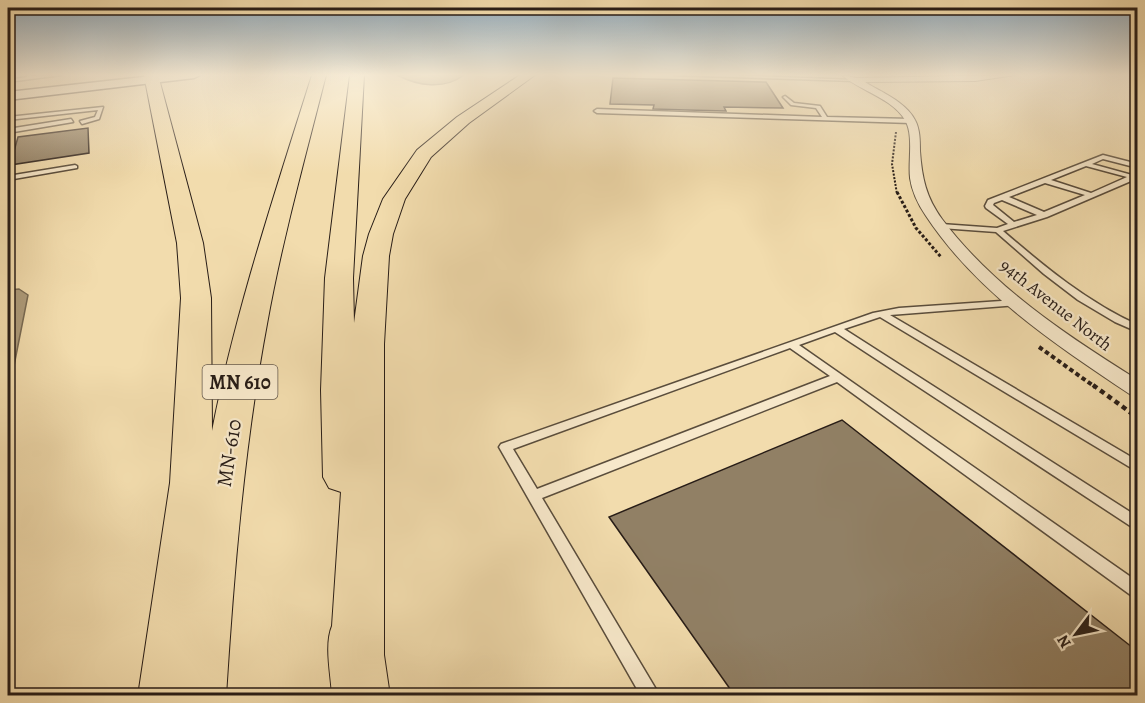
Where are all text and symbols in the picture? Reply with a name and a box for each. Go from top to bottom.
street label: 94th Avenue North [995,253,1118,357]
road number: MN 610 [202,365,278,399]
street label: MN-610 [210,417,248,489]
north arrow [1046,604,1106,664]
text: N [1052,630,1077,652]

